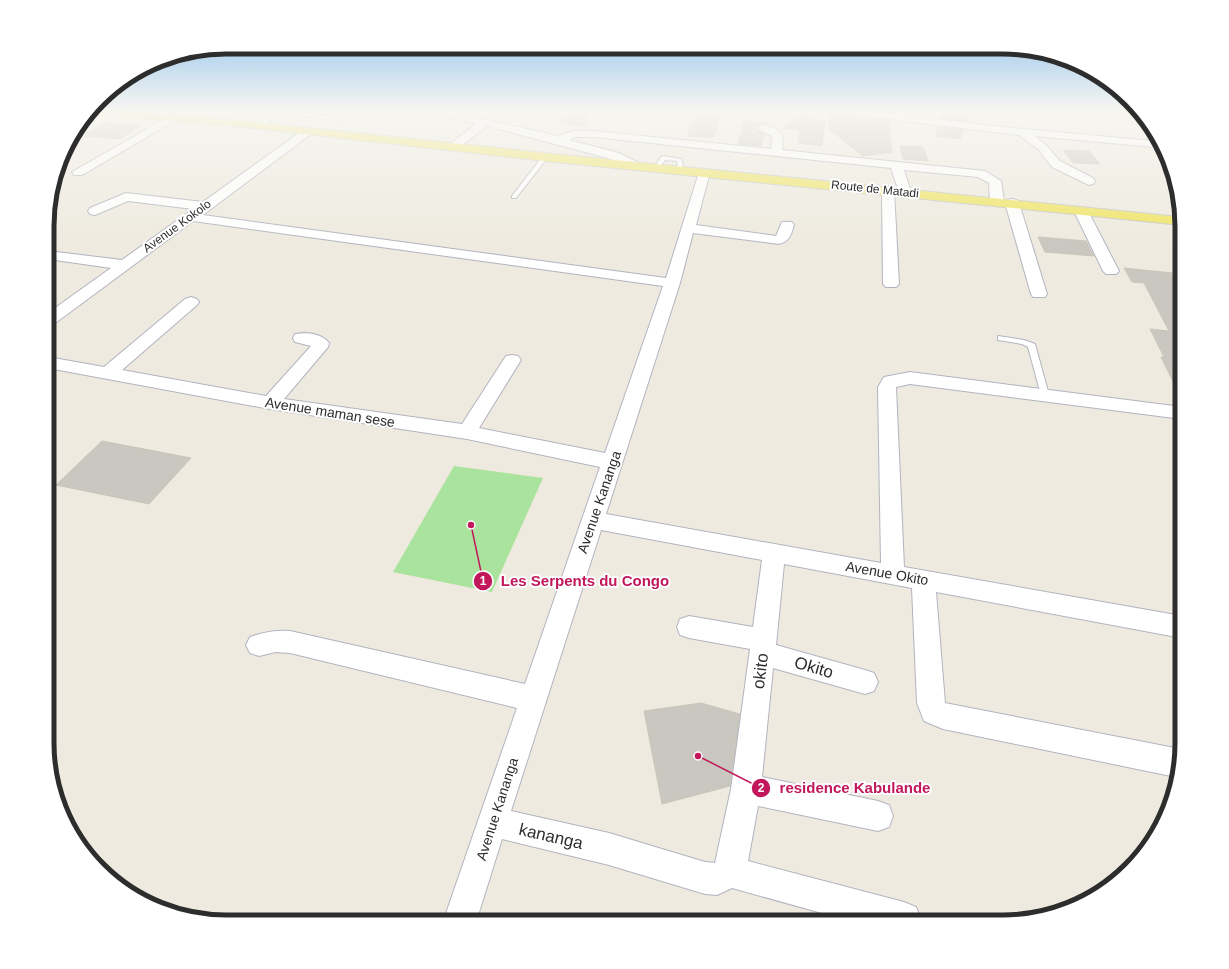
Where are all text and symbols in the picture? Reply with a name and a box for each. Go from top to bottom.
street label: Route de Matadi [830,177,920,201]
street label: Avenue Kokolo [140,196,214,255]
street label: Avenue maman sese [264,394,396,430]
street label: Avenue Kananga [574,449,624,555]
street label: Avenue Okito [844,558,930,588]
callout: Les Serpents du Congo [473,568,677,595]
text: Les Serpents du Congo [501,572,669,589]
text: 1 [480,574,487,588]
street label: okito [749,652,772,690]
street label: Okito [792,653,836,682]
street label: Avenue Kananga [473,755,521,862]
callout: residence Kabulande [751,775,938,802]
text: residence Kabulande [780,779,930,796]
text: 2 [758,781,765,795]
street label: kananga [517,820,585,853]

